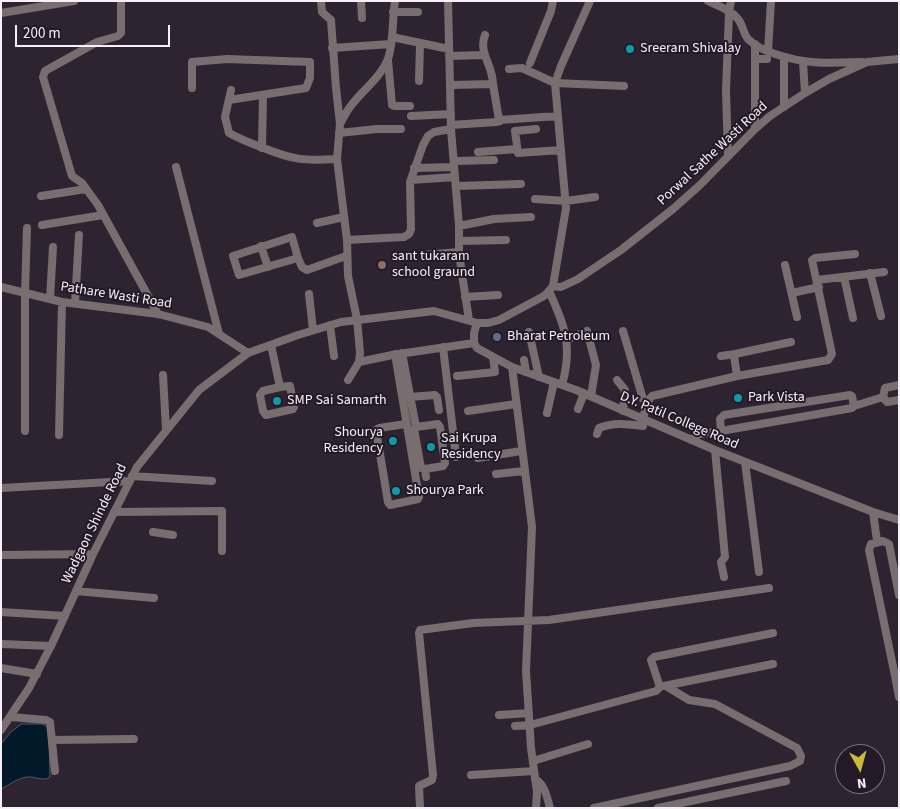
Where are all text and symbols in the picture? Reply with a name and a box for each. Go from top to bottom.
scale bar [18,15,172,47]
text: 200 m [23,23,61,44]
place label: Sreeram Shivalay [640,41,741,57]
marker: Sreeram Shivalay [624,43,636,55]
street label: Porwal Sathe Wasti Road [654,99,772,209]
place label: sant tukaram school graund [392,249,475,282]
marker: sant tukaram school graund [376,259,388,271]
street label: Pathare Wasti Road [59,279,173,313]
place label: Bharat Petroleum [507,329,610,345]
marker: Bharat Petroleum [491,331,503,343]
street label: D.Y. Patil College Road [617,388,741,454]
place label: Park Vista [748,390,805,406]
marker: Park Vista [732,392,744,404]
place label: SMP Sai Samarth [287,393,387,409]
marker: SMP Sai Samarth [271,395,283,407]
place label: Shourya Residency [324,425,383,458]
place label: Sai Krupa Residency [441,431,500,464]
marker: Shourya Residency [387,435,399,447]
marker: Sai Krupa Residency [425,441,437,453]
street label: Wadgaon Shinde Road [59,461,131,587]
place label: Shourya Park [406,483,484,499]
marker: Shourya Park [390,485,402,497]
north arrow [835,744,885,794]
text: N [856,772,868,793]

